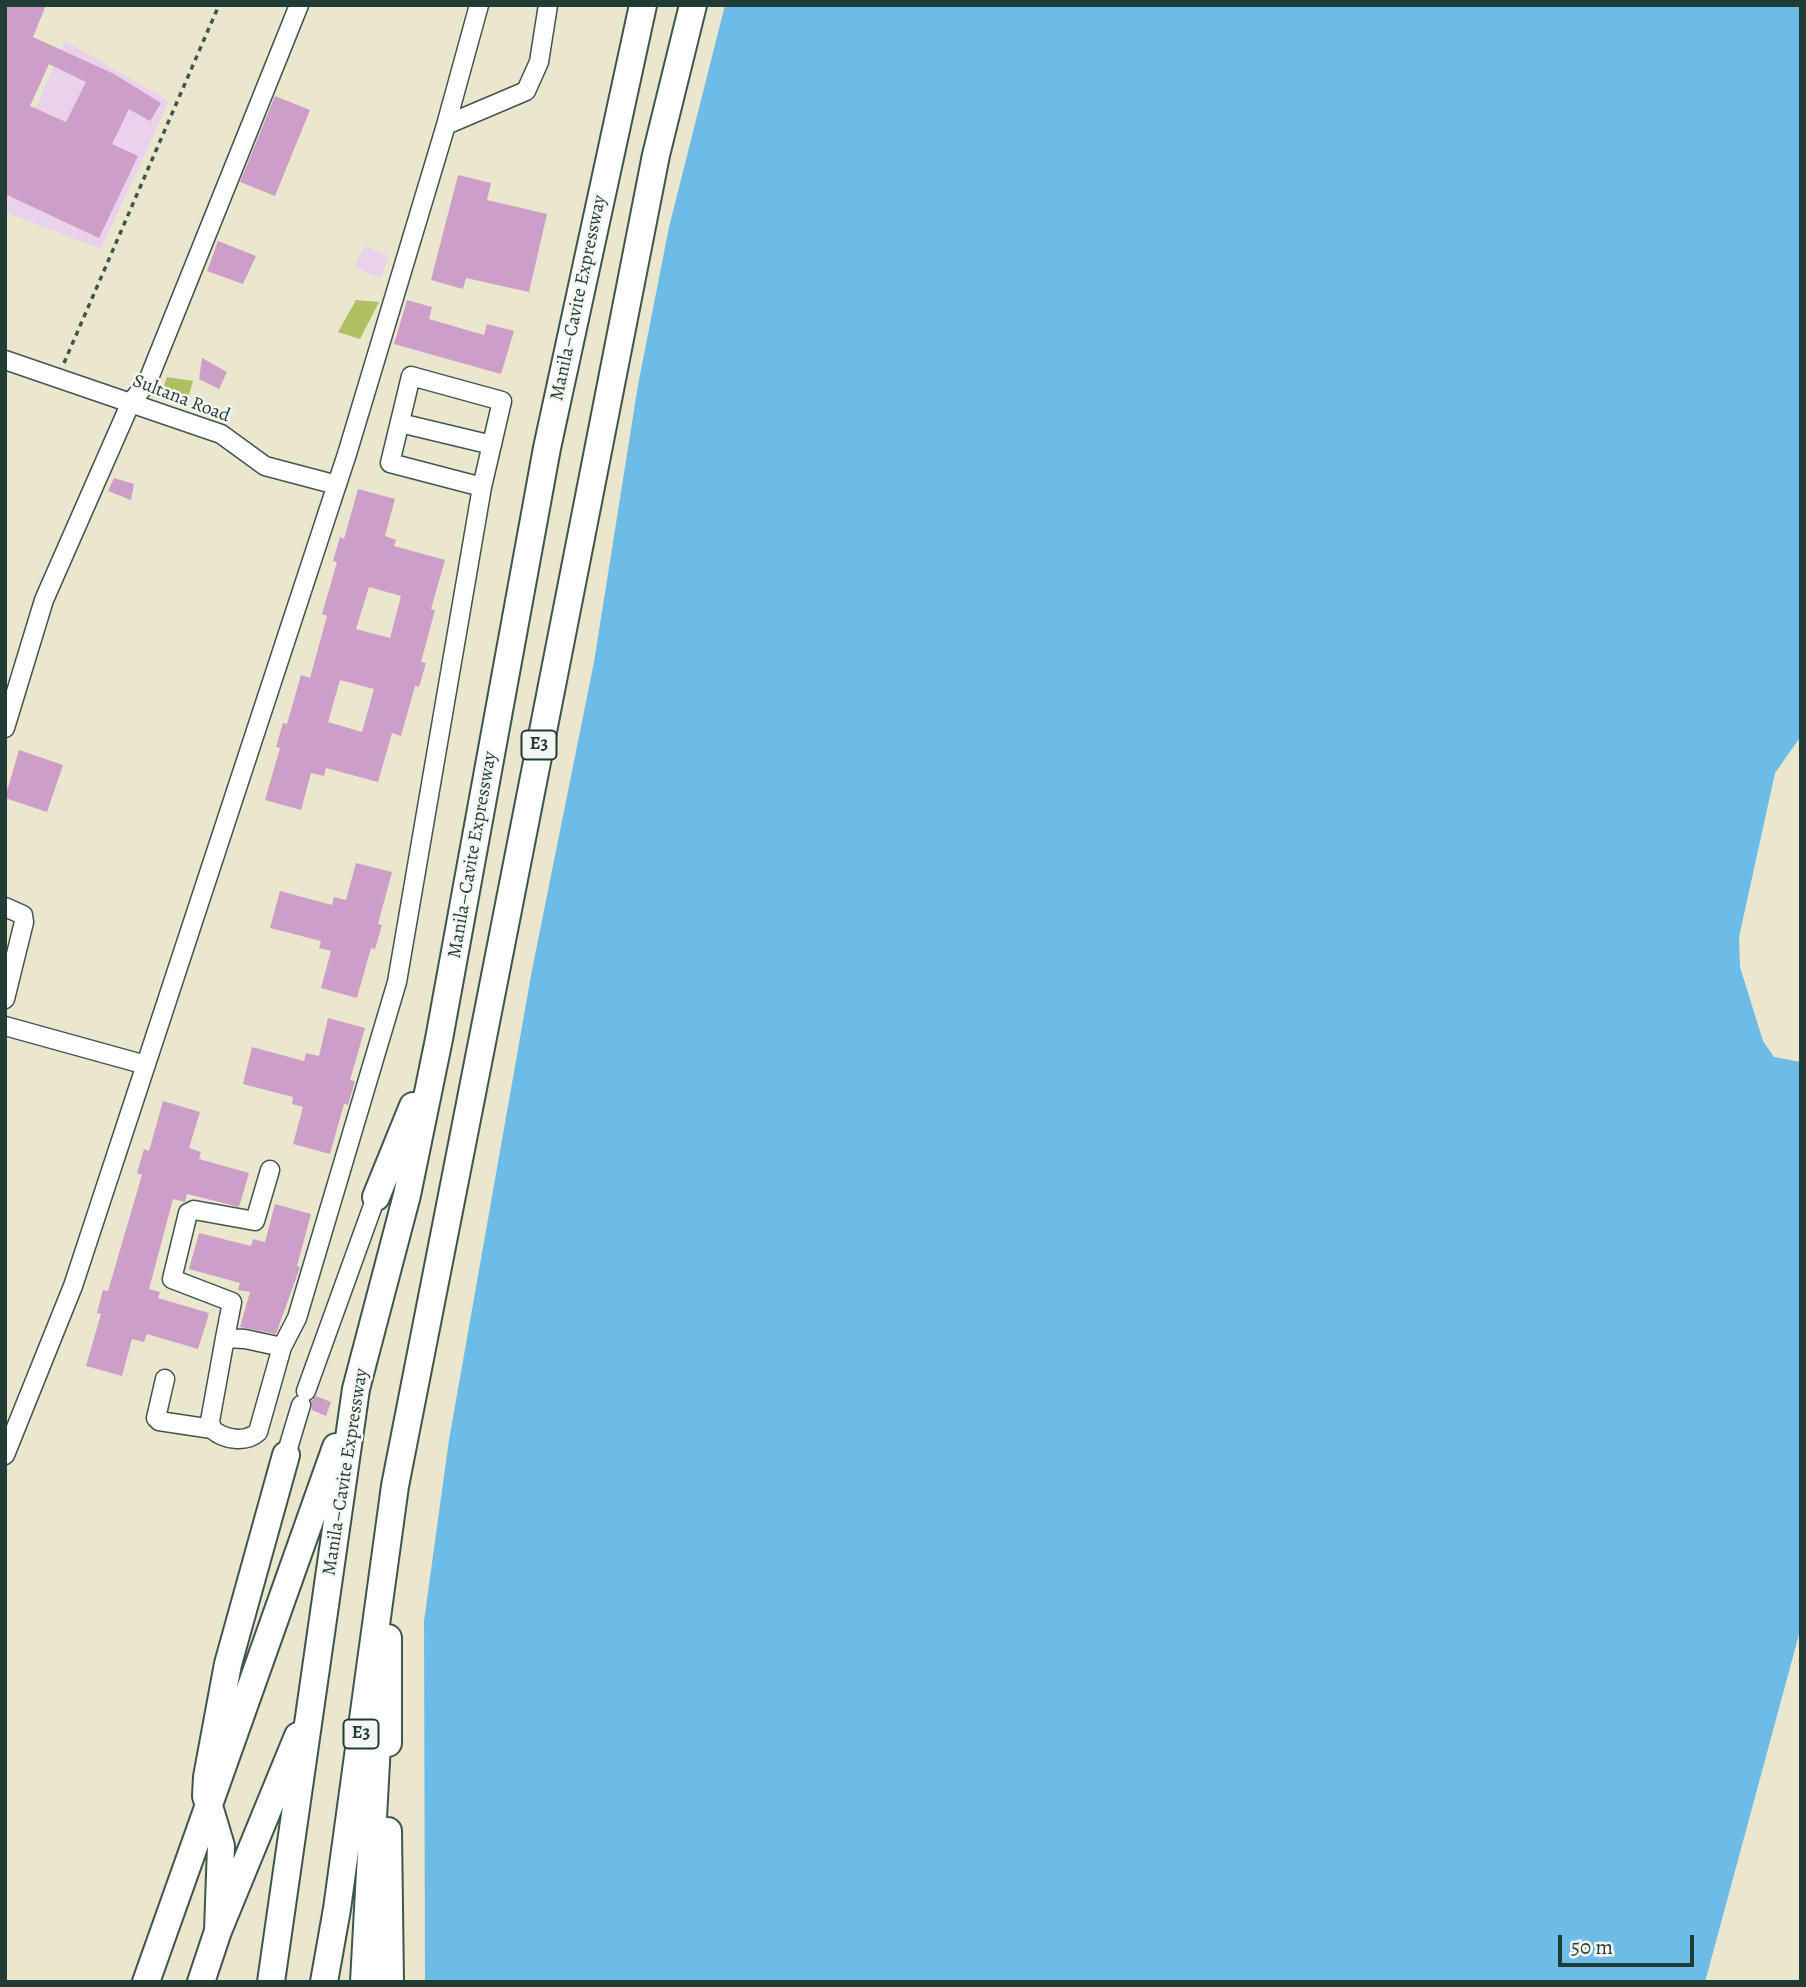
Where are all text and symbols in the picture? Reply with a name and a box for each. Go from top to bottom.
street label: Manila–Cavite Expressway [546,193,612,403]
street label: Sultana Road [129,370,233,428]
road number: E3 [522,730,556,760]
street label: Manila–Cavite Expressway [444,750,502,960]
street label: Manila–Cavite Expressway [318,1367,374,1577]
road number: E3 [344,1720,378,1749]
scale bar [1561,1920,1698,1964]
text: 50 m [1571,1933,1613,1961]

